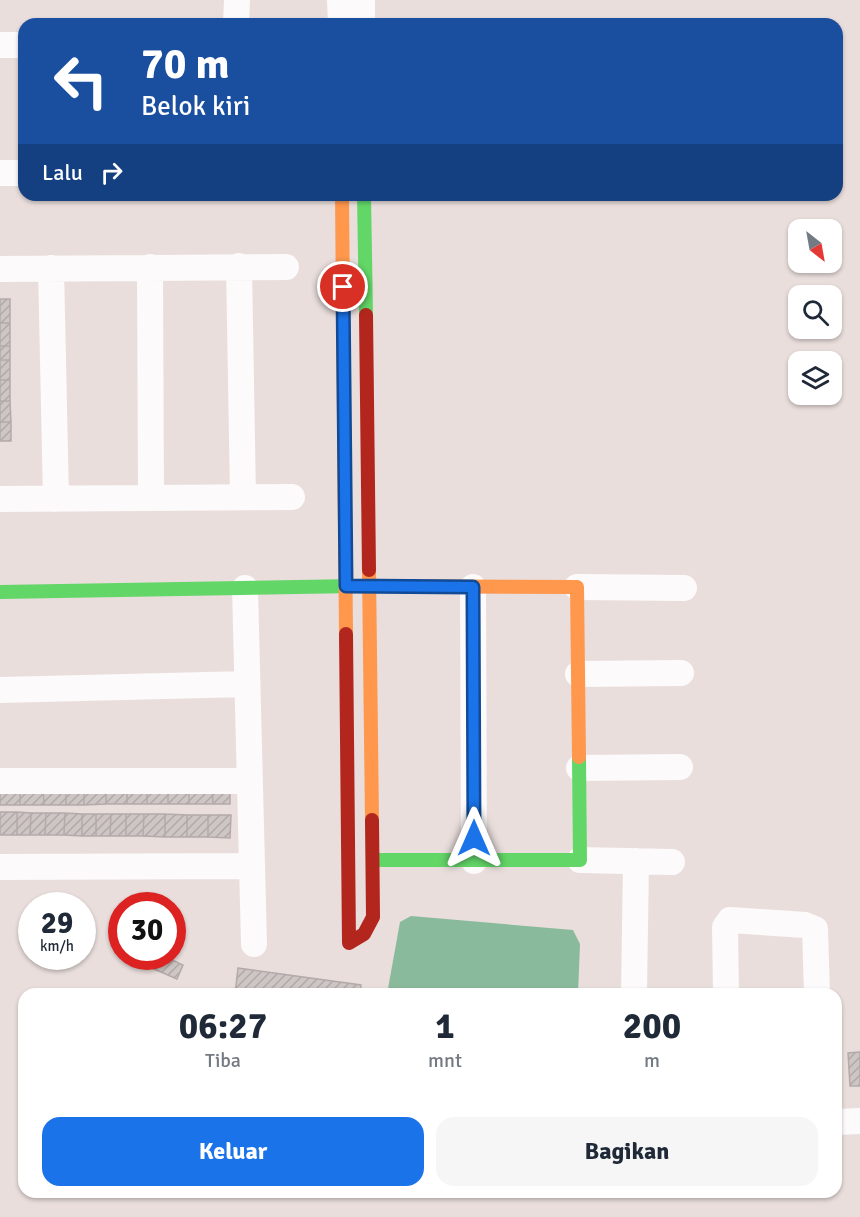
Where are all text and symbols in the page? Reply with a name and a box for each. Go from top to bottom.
text: 70 m [141,39,230,90]
icon: left [42,42,120,120]
text: Belok kiri [141,90,250,123]
icon: right [95,156,128,189]
text: Lalu [42,159,83,186]
north arrow [788,219,842,273]
map controls [788,219,842,405]
pin [317,261,368,312]
icon: arrive [326,270,359,303]
button: search [788,285,842,339]
button: layers [788,351,842,405]
position arrow [442,806,506,870]
speed limit sign: 30 [108,892,186,970]
text: 29 [41,905,73,942]
text: km/h [40,937,74,955]
text: 06:27 [179,1004,267,1049]
text: 1 [435,1004,455,1049]
text: 200 [623,1004,681,1049]
text: Tiba [205,1048,241,1073]
text: mnt [428,1048,462,1073]
text: m [644,1048,660,1073]
button: Keluar [42,1117,424,1186]
button: Bagikan [436,1117,818,1186]

